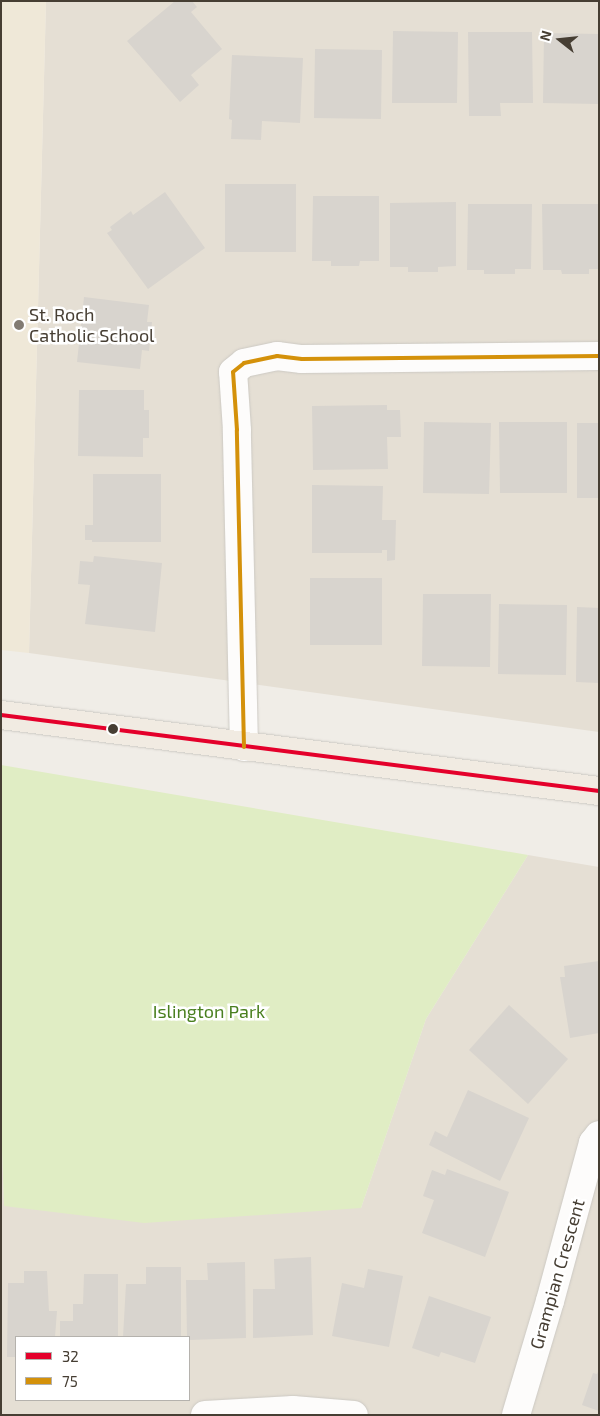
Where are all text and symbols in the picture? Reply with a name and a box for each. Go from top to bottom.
north arrow [535,15,585,65]
text: N [536,29,555,43]
place label: St. Roch Catholic School [29,304,154,346]
marker: St. Roch Catholic School [13,319,25,331]
unlabelled marker [108,724,118,734]
park label: Islington Park [153,1000,265,1022]
street label: Grampian Crescent [525,1196,589,1352]
legend [15,1336,190,1401]
text: 32 [62,1347,79,1365]
text: 75 [62,1372,78,1390]

